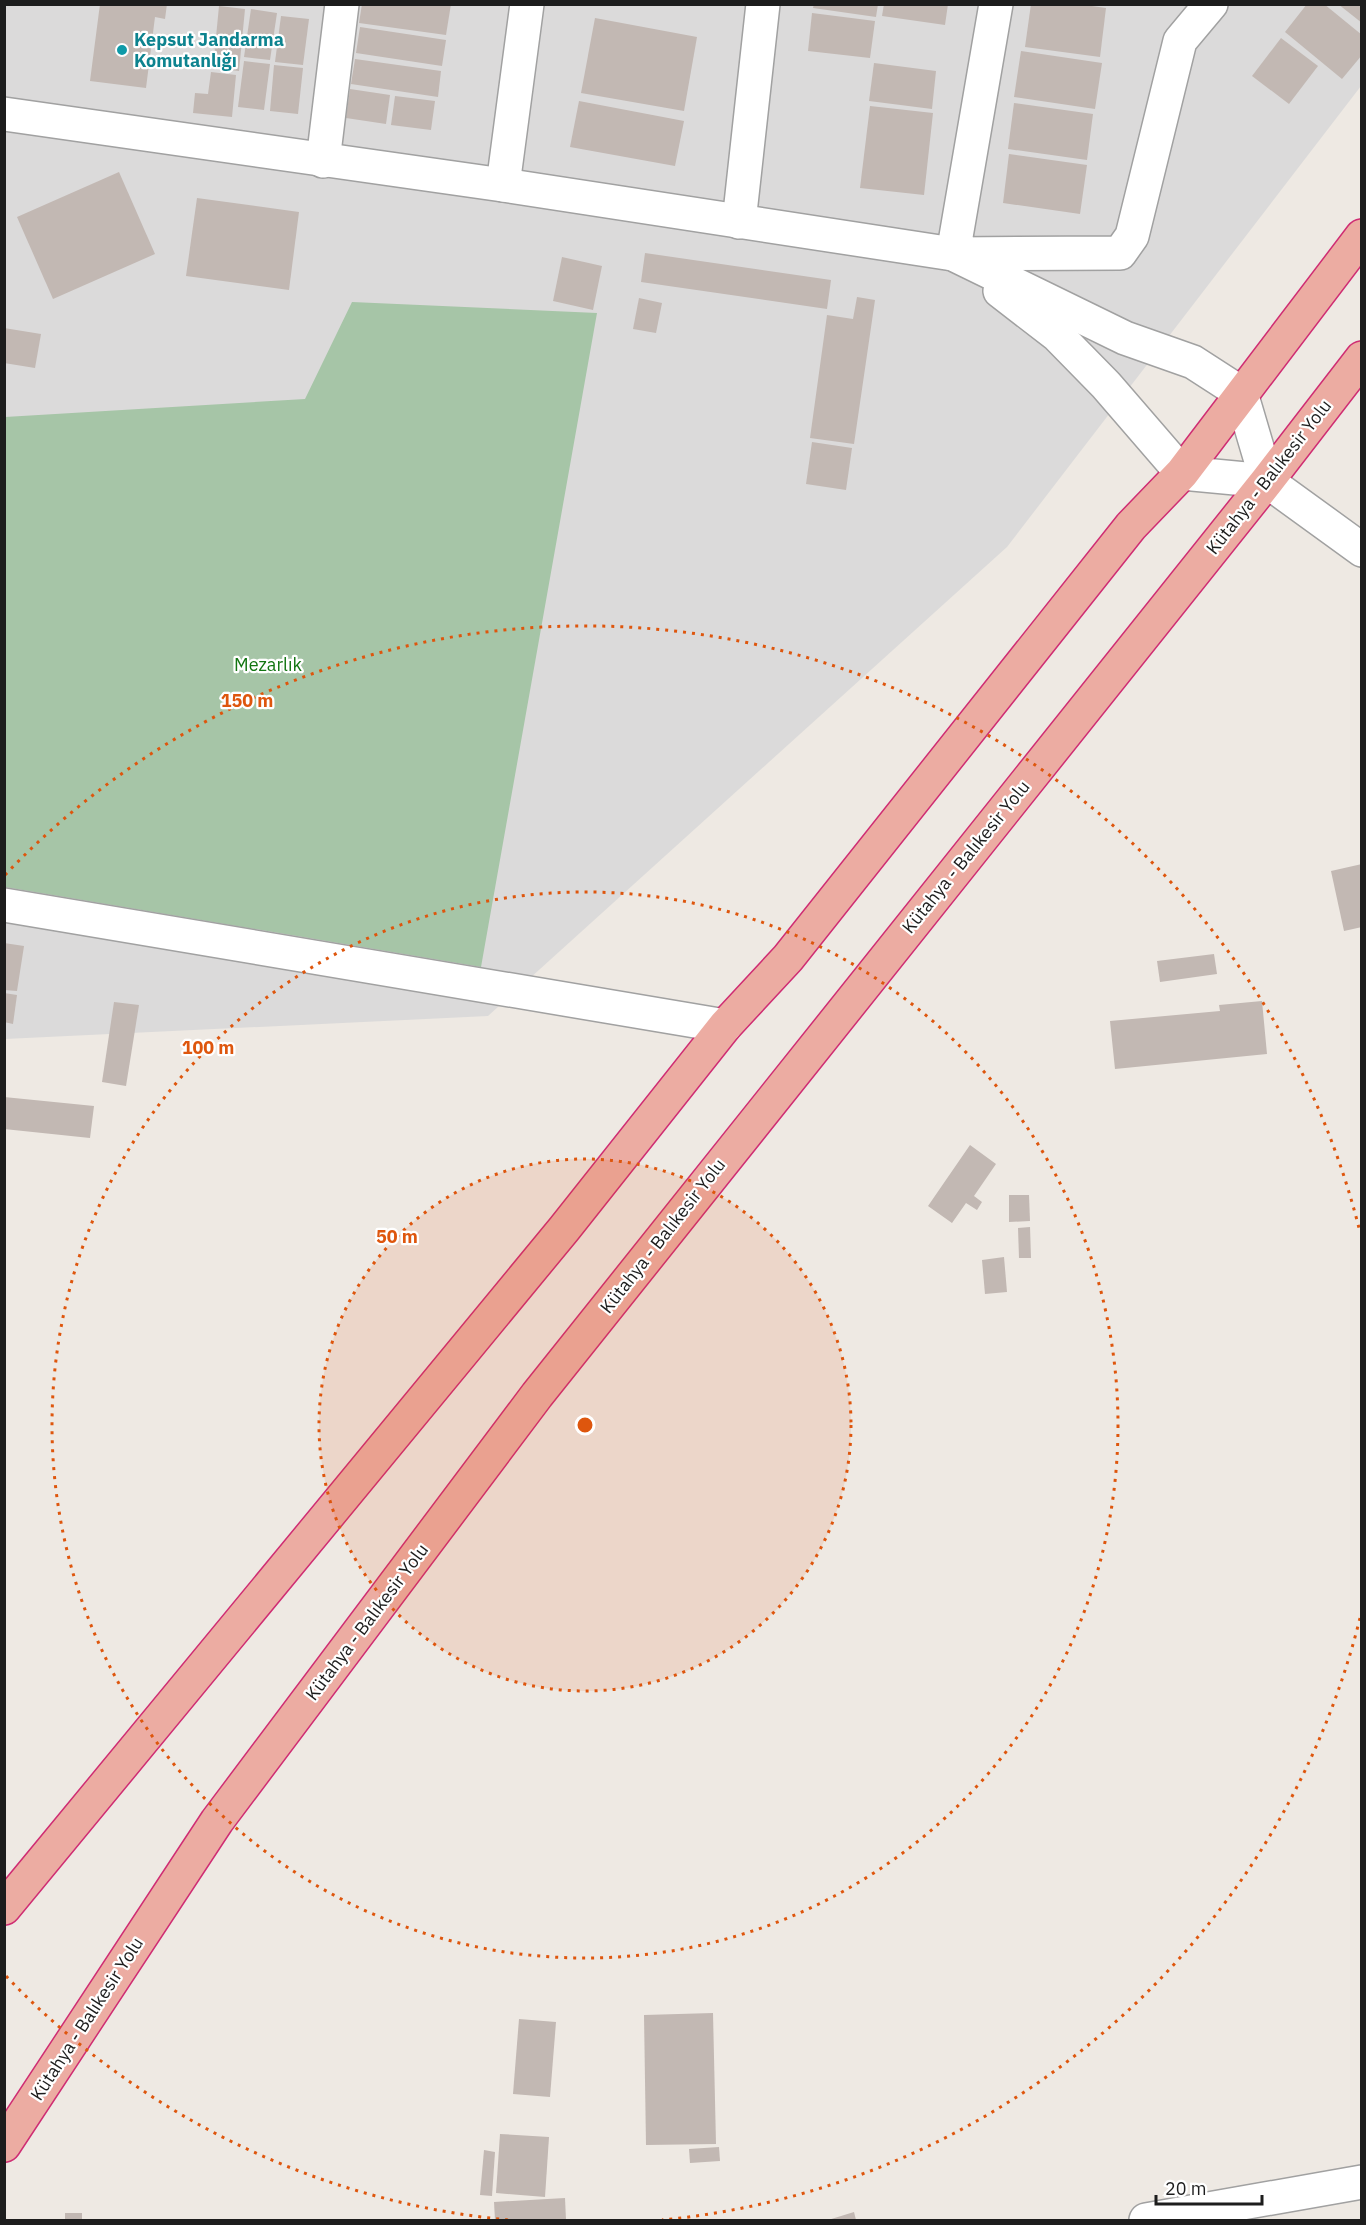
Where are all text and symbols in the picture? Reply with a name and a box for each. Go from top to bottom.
place label: Kepsut Jandarma Komutanlığı [134,28,284,72]
marker: Kepsut Jandarma Komutanlığı [115,43,129,57]
street label: Kütahya - Balıkesir Yolu [1201,395,1336,559]
park label: Mezarlık [234,653,302,676]
text: 150 m [221,689,273,712]
street label: Kütahya - Balıkesir Yolu [897,775,1034,938]
text: 100 m [182,1036,234,1059]
street label: Kütahya - Balıkesir Yolu [595,1154,730,1318]
text: 50 m [376,1225,418,1248]
centre of rings [575,1415,595,1435]
street label: Kütahya - Balıkesir Yolu [300,1539,433,1705]
street label: Kütahya - Balıkesir Yolu [25,1933,148,2105]
scale bar [1156,2168,1262,2206]
text: 20 m [1165,2177,1207,2200]

